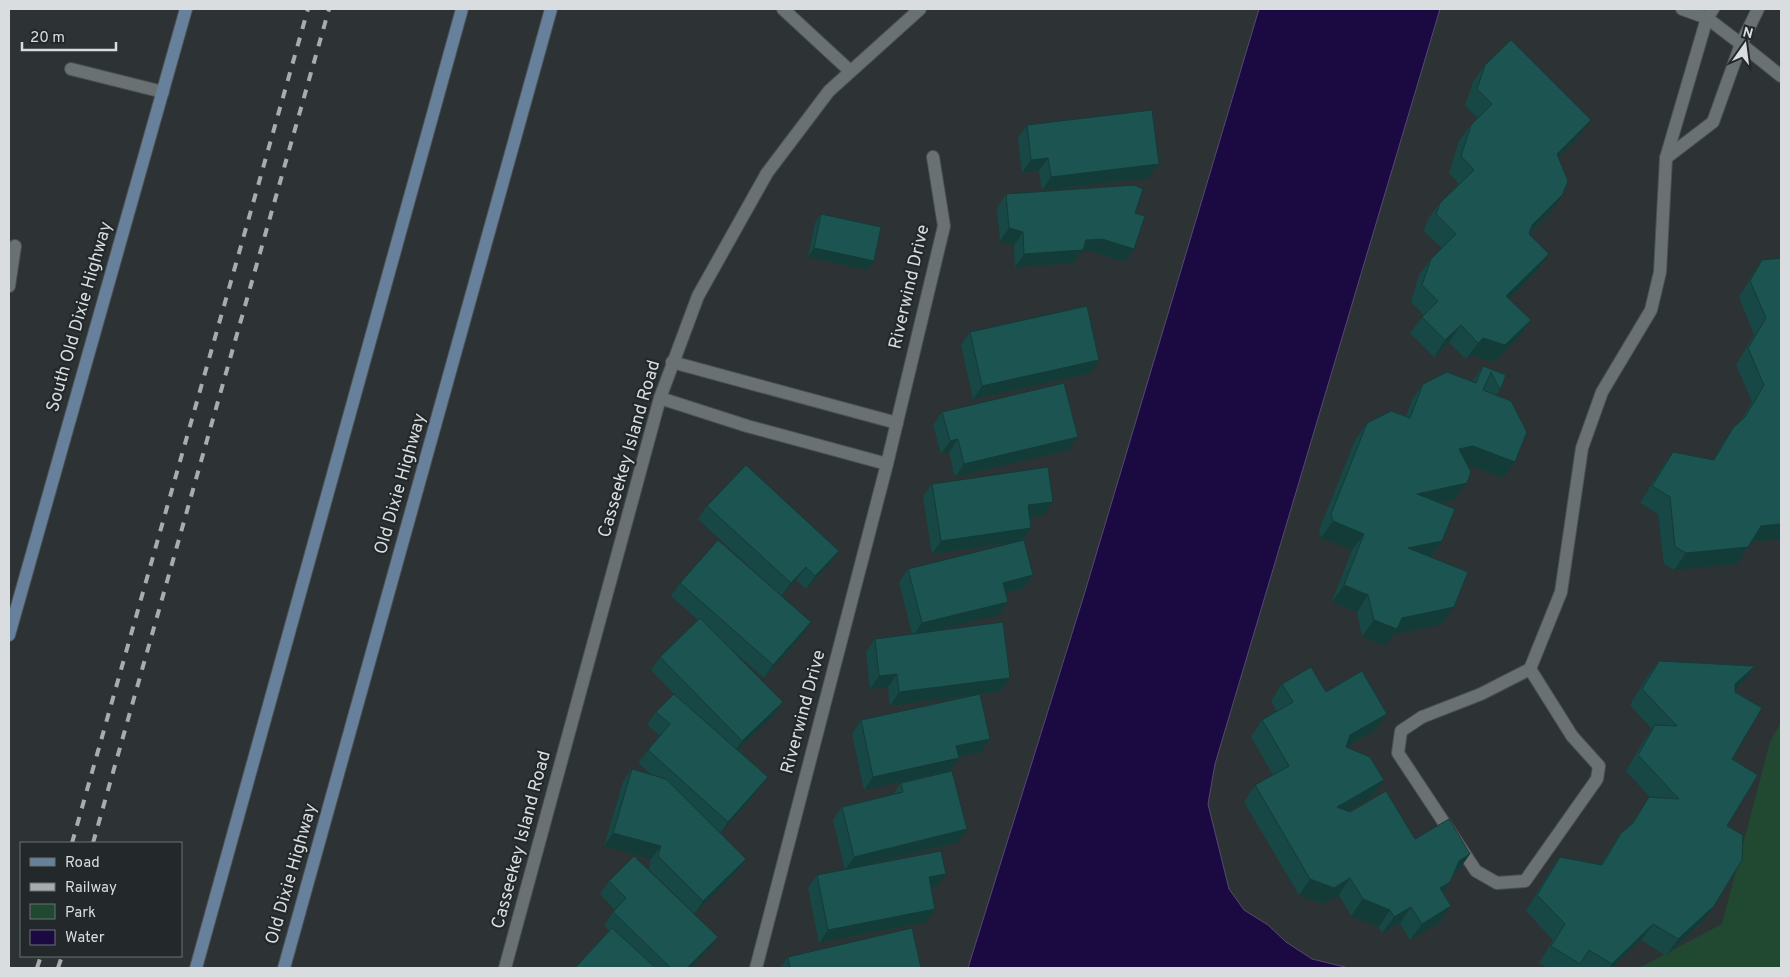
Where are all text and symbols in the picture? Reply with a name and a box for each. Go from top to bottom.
scale bar [22,20,116,52]
north arrow [1720,20,1770,70]
text: N [1741,24,1755,43]
text: 20 m [30,29,65,48]
street label: South Old Dixie Highway [42,219,118,415]
street label: Riverwind Drive [884,222,936,352]
street label: Casseekey Island Road [594,358,666,540]
street label: Old Dixie Highway [370,411,432,557]
street label: Riverwind Drive [776,647,832,777]
street label: Casseekey Island Road [487,748,557,932]
street label: Old Dixie Highway [261,801,323,947]
legend [20,842,182,957]
text: Road [65,854,100,873]
text: Railway [65,879,117,898]
text: Park [65,904,96,923]
text: Water [65,929,105,948]

